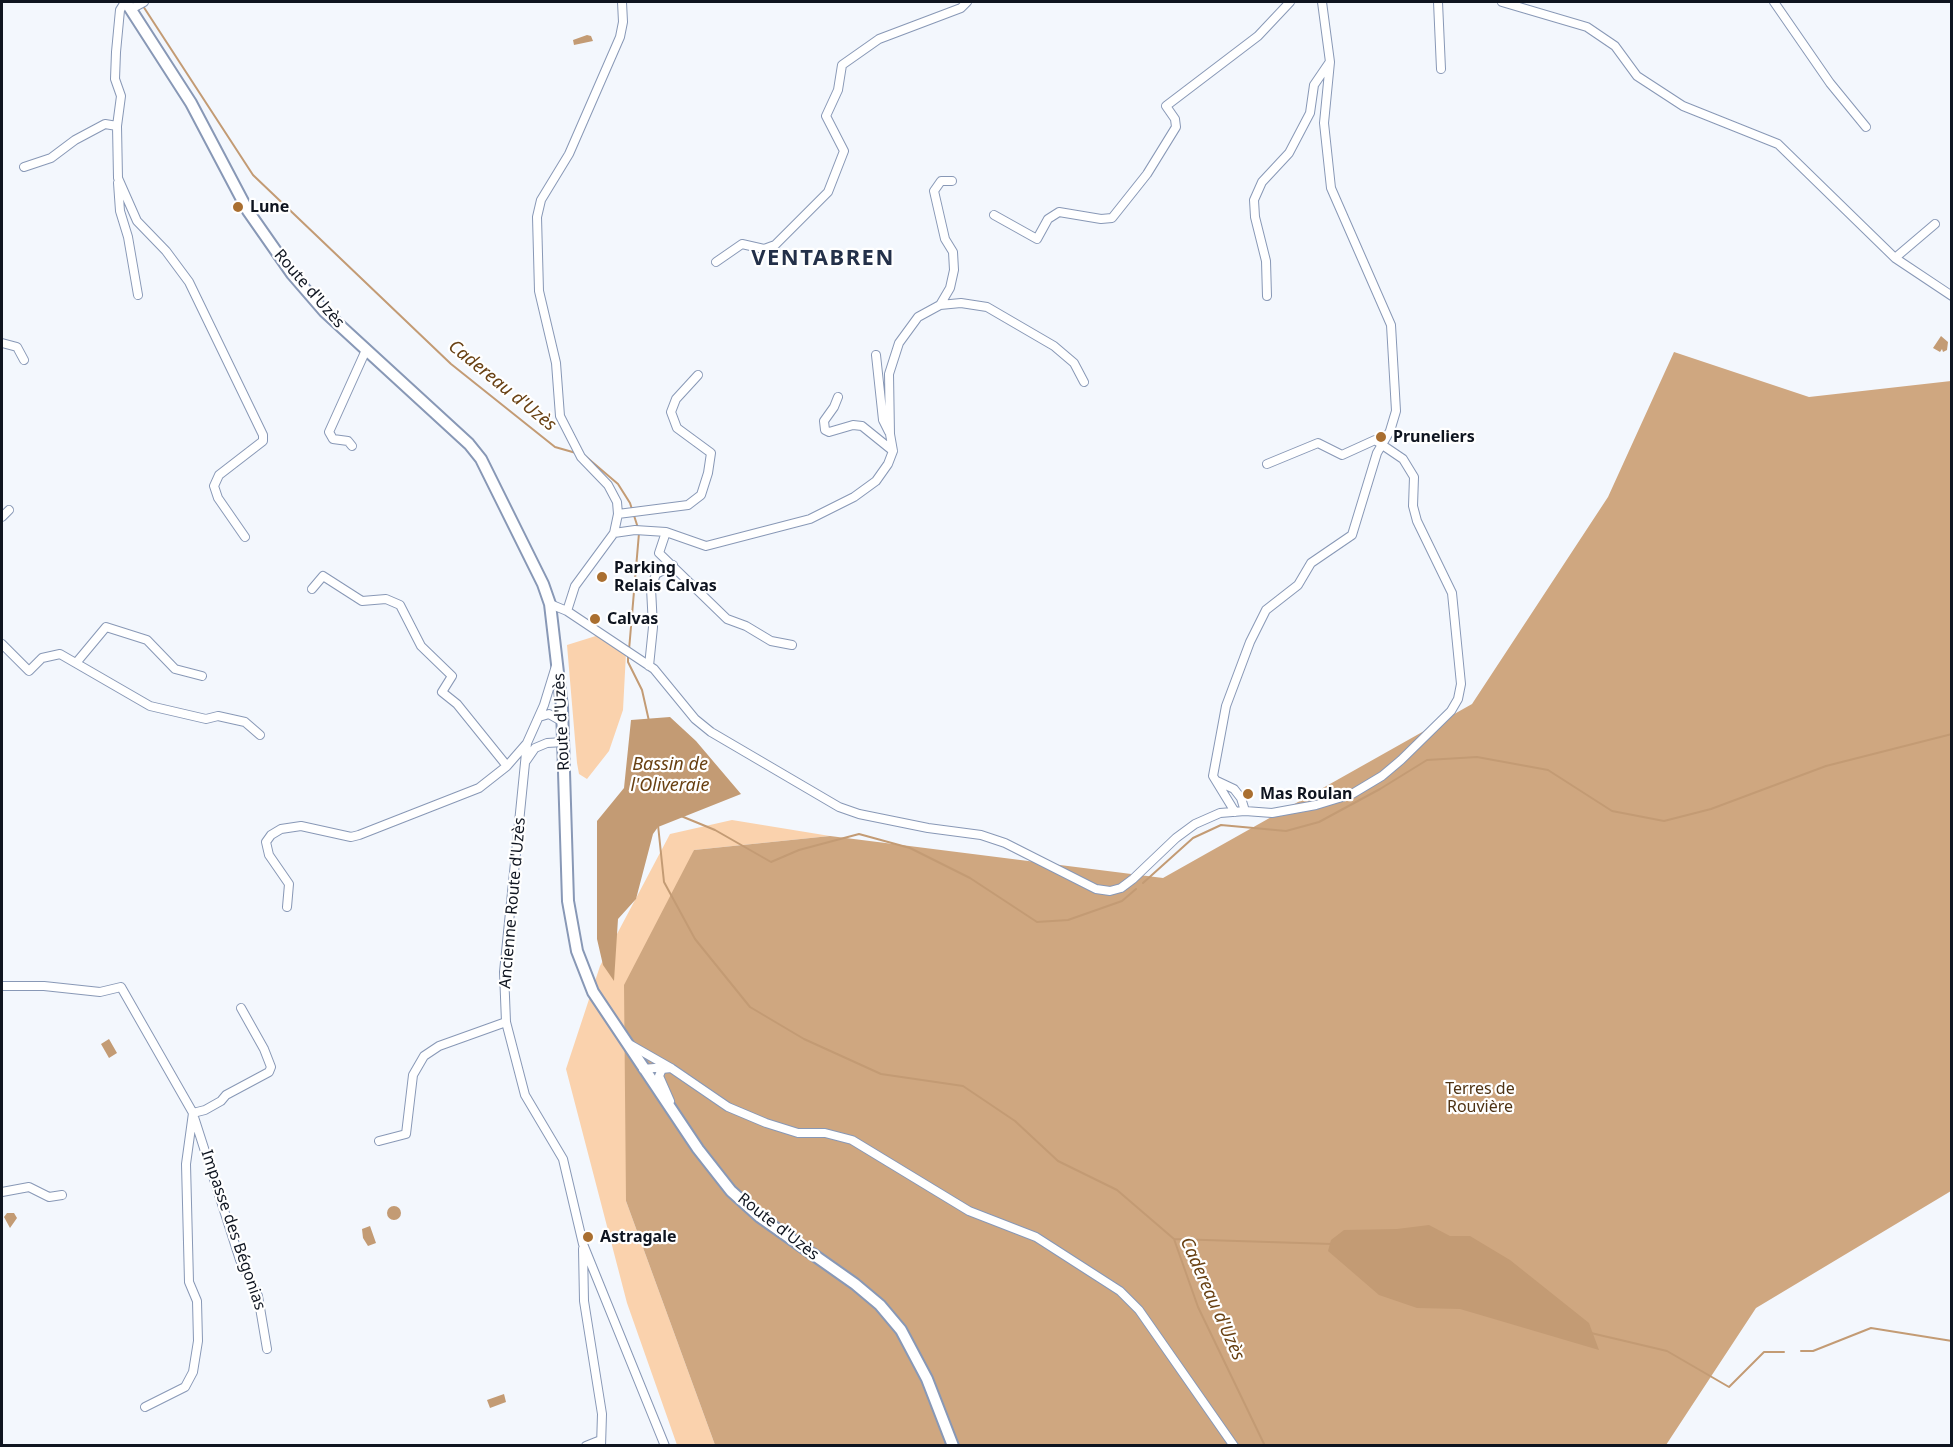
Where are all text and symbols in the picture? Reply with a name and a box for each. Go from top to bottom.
place label: Lune [250,197,289,217]
marker: Lune [231,200,245,214]
street label: Route d'Uzès [270,246,348,332]
district label: VENTABREN [751,246,895,272]
water label: Cadereau d'Uzès [444,336,560,436]
place label: Pruneliers [1393,427,1475,447]
marker: Pruneliers [1374,430,1388,444]
place label: Parking Relais Calvas [614,558,717,596]
marker: Parking Relais Calvas [595,570,609,584]
place label: Calvas [607,609,658,629]
marker: Calvas [588,612,602,626]
street label: Route d'Uzès [550,673,574,771]
water label: Bassin de l'Oliveraie [631,754,709,796]
place label: Mas Roulan [1260,784,1353,804]
marker: Mas Roulan [1241,787,1255,801]
street label: Ancienne Route d'Uzès [496,817,530,989]
park label: Terres de Rouvière [1445,1079,1515,1117]
street label: Impasse des Bégonias [197,1147,269,1313]
street label: Route d'Uzès [734,1189,822,1265]
place label: Astragale [600,1227,676,1247]
marker: Astragale [581,1230,595,1244]
water label: Cadereau d'Uzès [1175,1234,1249,1364]

